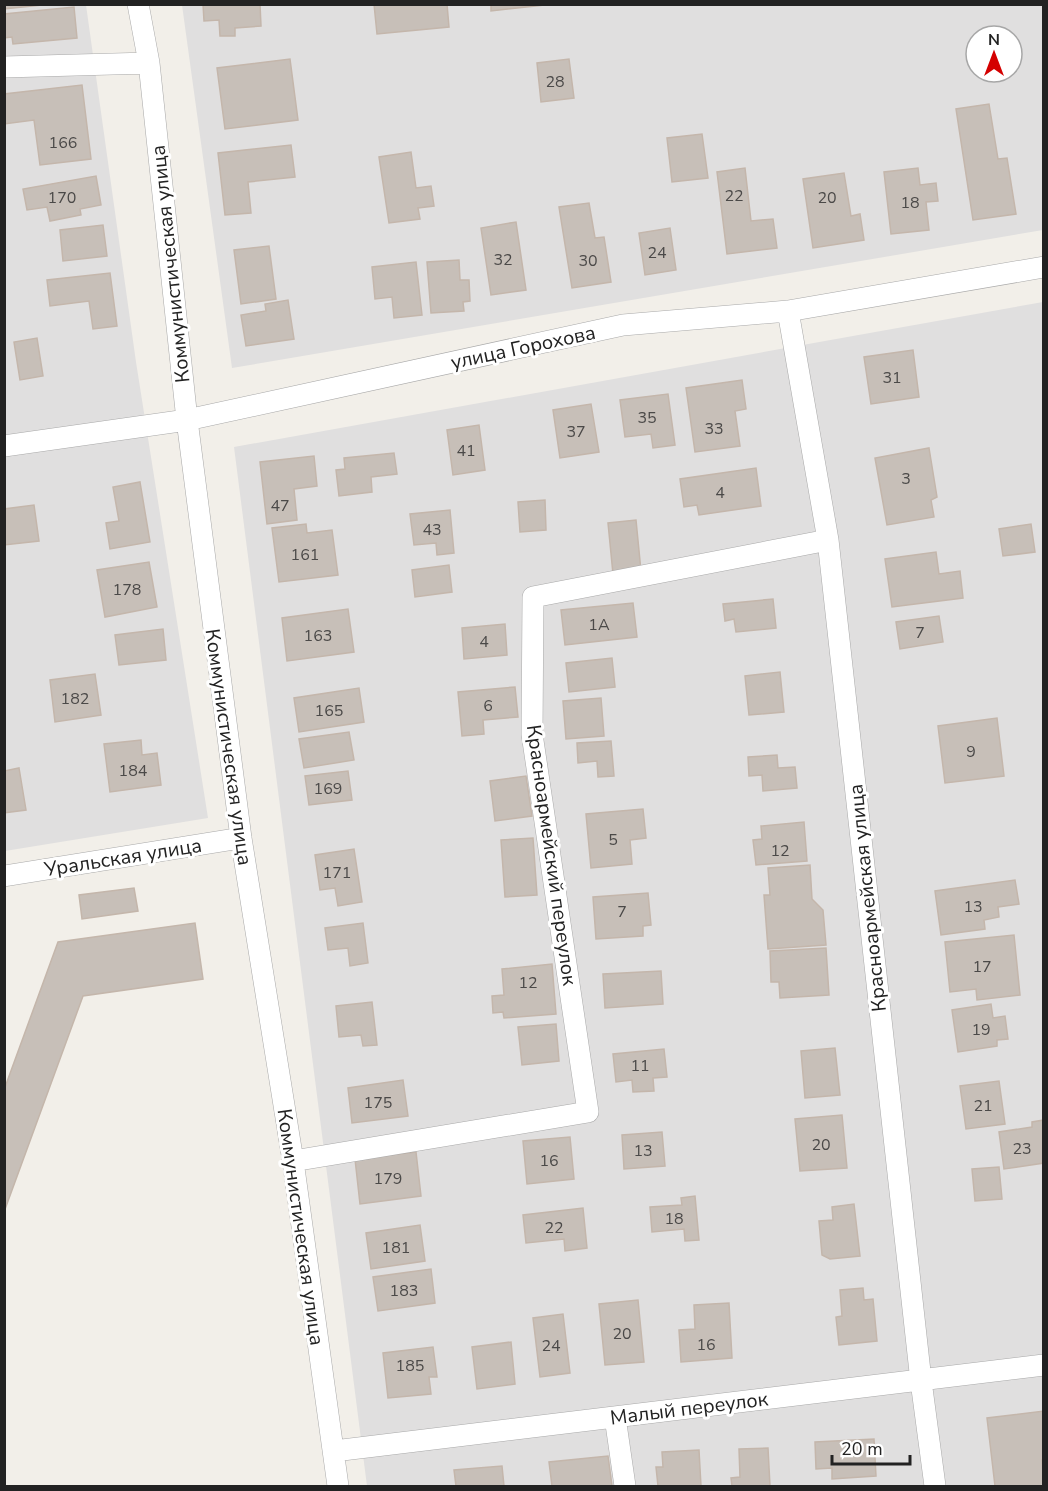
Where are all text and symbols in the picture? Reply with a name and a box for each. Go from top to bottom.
north arrow [964,24,1024,84]
text: N [988,29,1000,51]
house number: 28 [545,71,565,93]
house number: 166 [49,132,77,154]
street label: Коммунистическая улица [145,144,196,384]
house number: 22 [724,185,744,207]
house number: 170 [48,187,76,209]
house number: 20 [817,187,837,209]
house number: 18 [900,192,920,214]
house number: 24 [647,242,667,264]
house number: 32 [493,249,513,271]
house number: 30 [578,250,598,272]
street label: улица Горохова [448,319,598,376]
house number: 31 [882,367,902,389]
house number: 35 [637,407,657,429]
house number: 33 [704,418,724,440]
house number: 37 [566,421,586,443]
house number: 41 [456,440,476,462]
house number: 3 [901,468,911,490]
house number: 4 [715,482,725,504]
house number: 47 [270,495,290,517]
house number: 43 [422,519,442,541]
house number: 161 [291,544,319,566]
house number: 178 [113,579,141,601]
house number: 1А [588,614,610,636]
house number: 7 [915,622,925,644]
house number: 163 [304,625,332,647]
street label: Коммунистическая улица [199,627,258,867]
house number: 4 [479,631,489,653]
house number: 182 [61,688,89,710]
house number: 6 [483,695,493,717]
house number: 165 [315,700,343,722]
street label: Красноармейский переулок [520,723,583,988]
house number: 9 [966,741,976,763]
house number: 184 [119,760,148,782]
house number: 169 [314,778,342,800]
street label: Красноармейская улица [842,783,893,1013]
house number: 5 [608,829,618,851]
street label: Уральская улица [41,832,204,883]
house number: 12 [770,840,790,862]
house number: 171 [323,862,351,884]
house number: 13 [963,896,983,918]
house number: 7 [617,901,627,923]
house number: 17 [972,956,992,978]
house number: 12 [518,972,538,994]
house number: 19 [971,1019,991,1041]
house number: 11 [630,1055,650,1077]
house number: 175 [364,1092,392,1114]
house number: 21 [973,1095,993,1117]
street label: Коммунистическая улица [271,1107,330,1347]
house number: 20 [811,1134,831,1156]
house number: 23 [1012,1138,1032,1160]
house number: 13 [633,1140,653,1162]
house number: 16 [539,1150,559,1172]
house number: 179 [374,1168,402,1190]
house number: 18 [664,1208,684,1230]
house number: 22 [544,1217,564,1239]
house number: 181 [382,1237,410,1259]
house number: 183 [390,1280,418,1302]
house number: 20 [612,1323,632,1345]
house number: 16 [696,1334,716,1356]
house number: 24 [541,1335,561,1357]
house number: 185 [396,1355,424,1377]
street label: Малый переулок [608,1385,770,1432]
scale bar [832,1428,910,1466]
text: 20 m [841,1437,883,1461]

